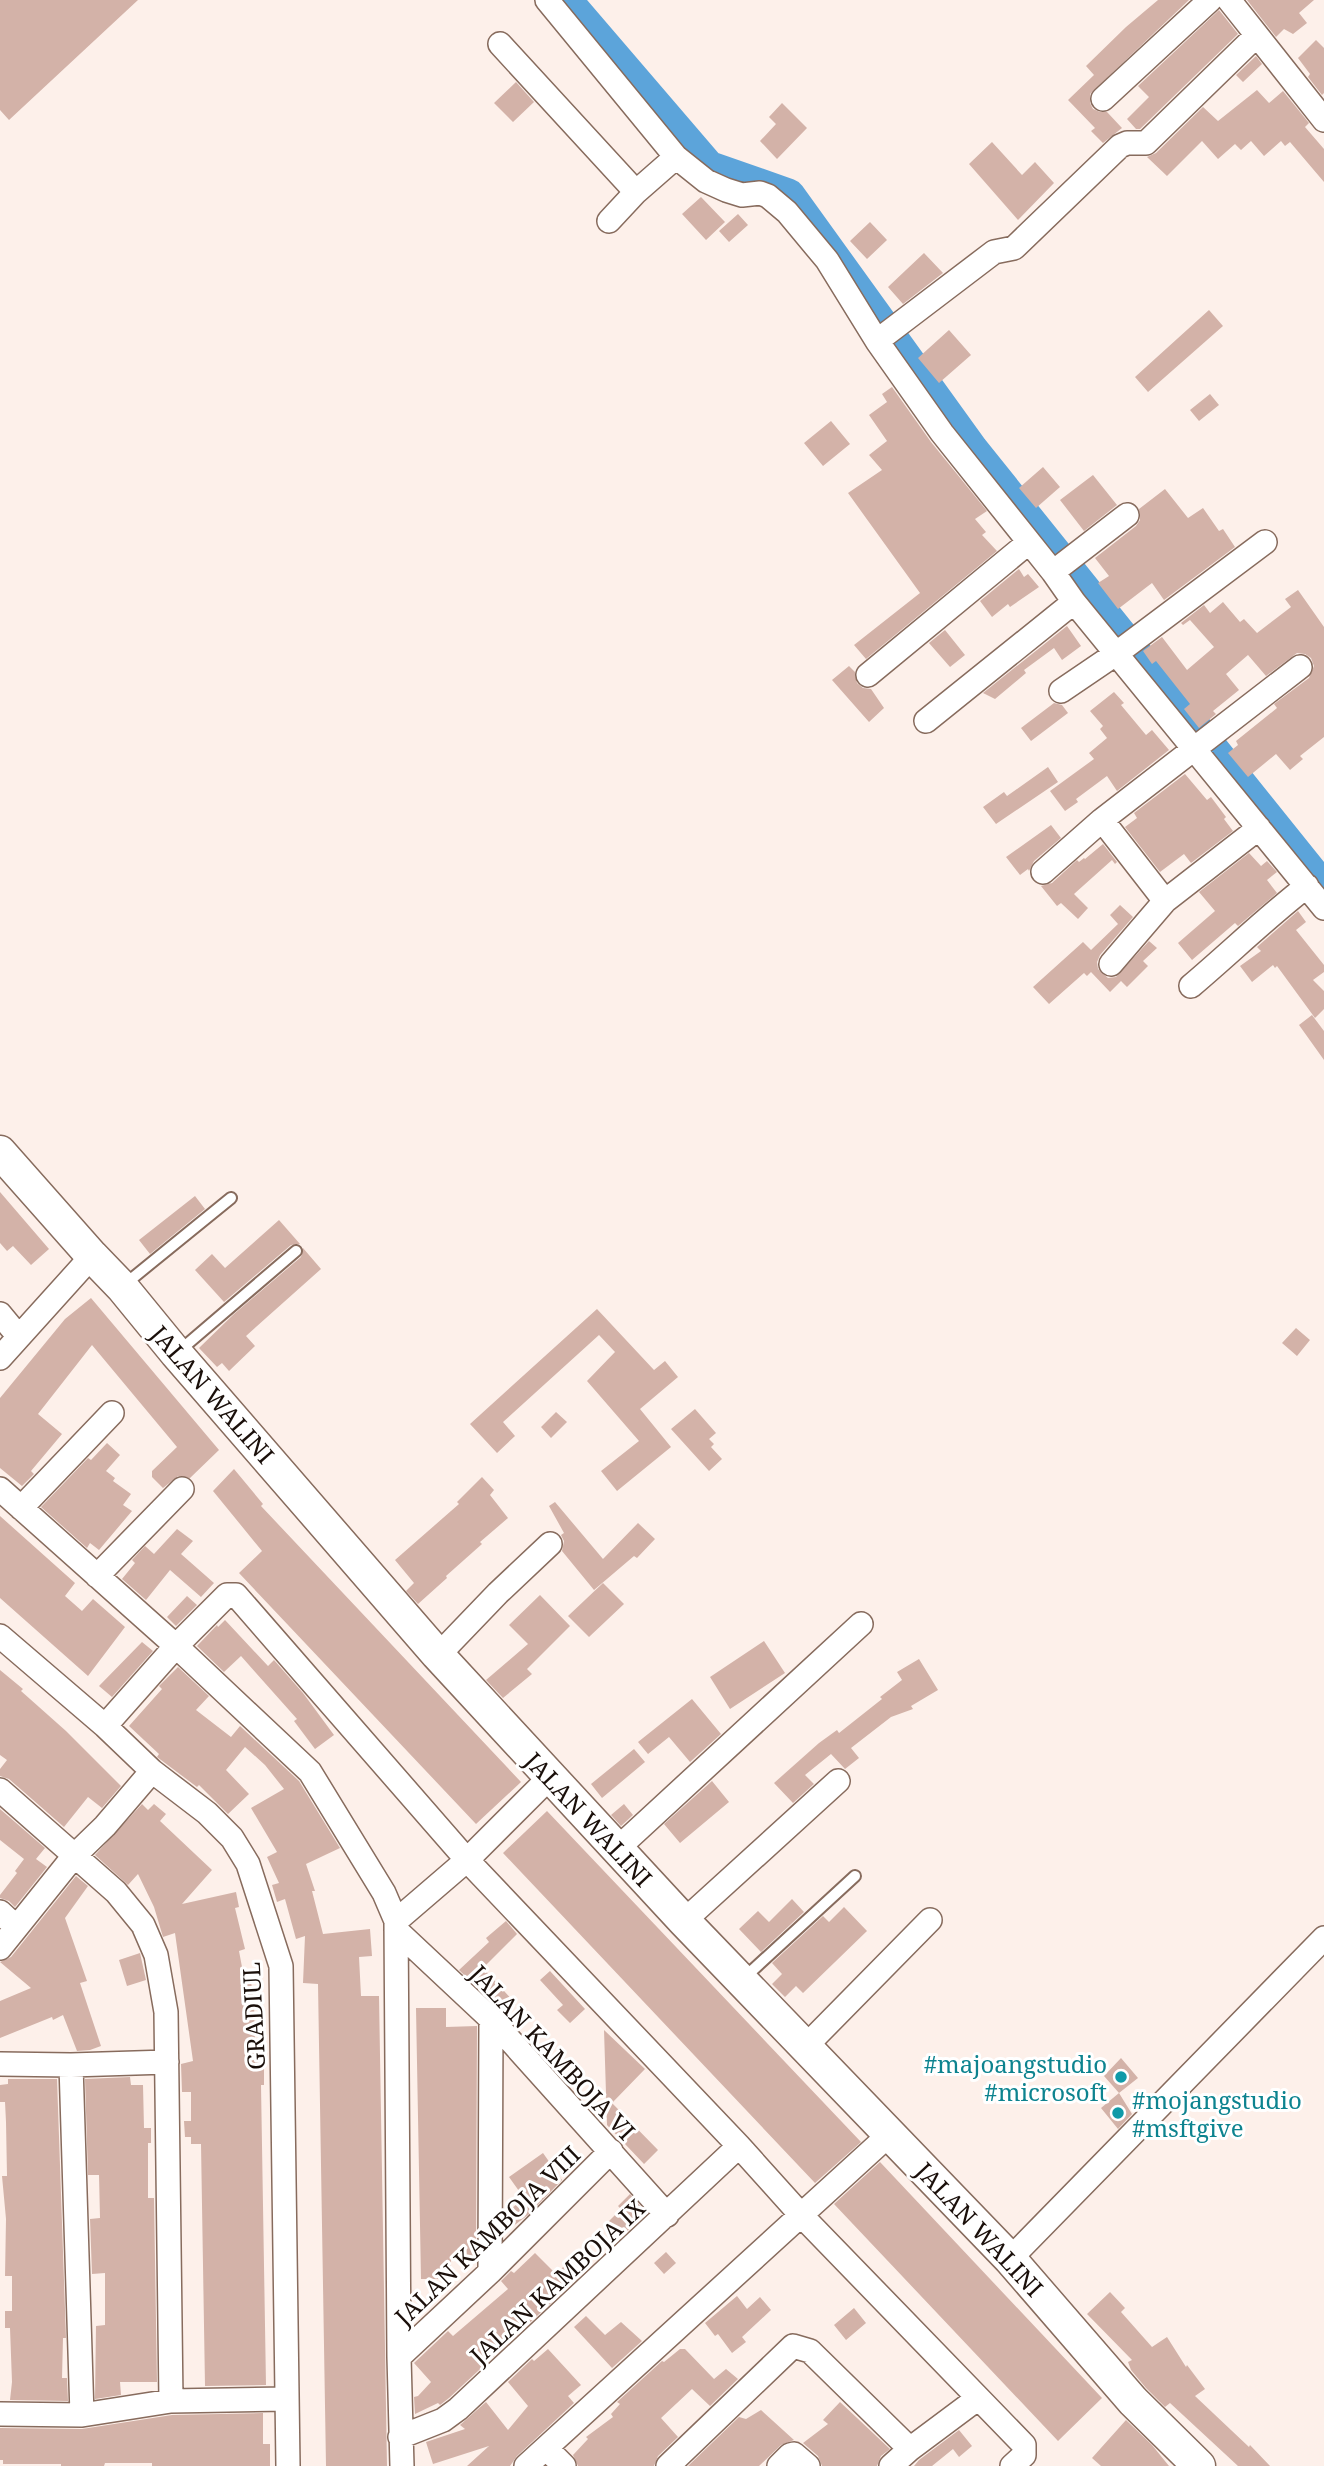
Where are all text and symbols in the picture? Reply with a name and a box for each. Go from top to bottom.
street label: JALAN WALINI [143,1317,282,1470]
street label: JALAN WALINI [517,1744,660,1894]
street label: JALAN KAMBOJA VI [462,1956,643,2147]
street label: GRADIUL [234,1961,272,2071]
place label: #majoangstudio #microsoft [924,2047,1107,2108]
marker: #majoangstudio #microsoft [1113,2069,1129,2085]
place label: #mojangstudio #msftgive [1132,2083,1302,2144]
marker: #mojangstudio #msftgive [1110,2105,1126,2121]
street label: JALAN KAMBOJA VIII [386,2138,587,2333]
street label: JALAN WALINI [908,2154,1051,2304]
street label: JALAN KAMBOJA IX [462,2191,652,2372]

